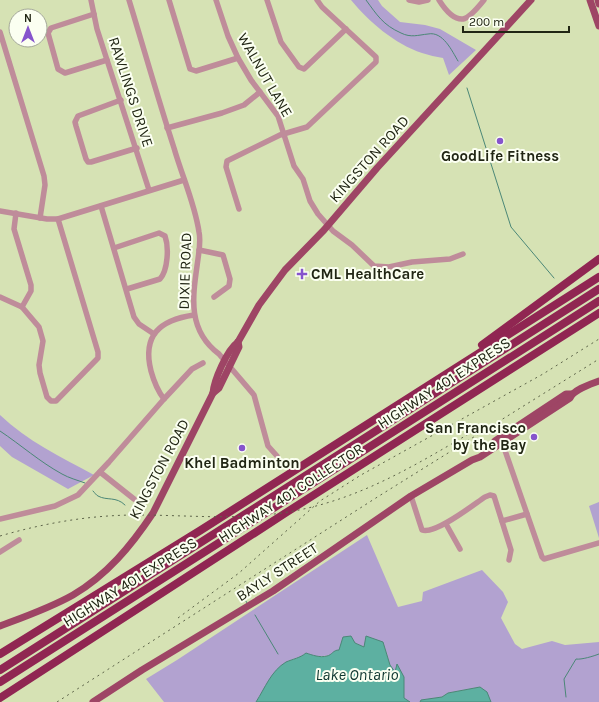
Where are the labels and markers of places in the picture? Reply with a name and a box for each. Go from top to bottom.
marker: GoodLife Fitness [495,136,505,146]
place label: GoodLife Fitness [441,147,559,165]
place label: CML HealthCare [311,265,424,283]
marker: CML HealthCare [296,268,308,280]
place label: San Francisco by the Bay [425,419,526,454]
marker: San Francisco by the Bay [529,432,539,442]
marker: Khel Badminton [237,443,247,453]
place label: Khel Badminton [184,454,300,472]

